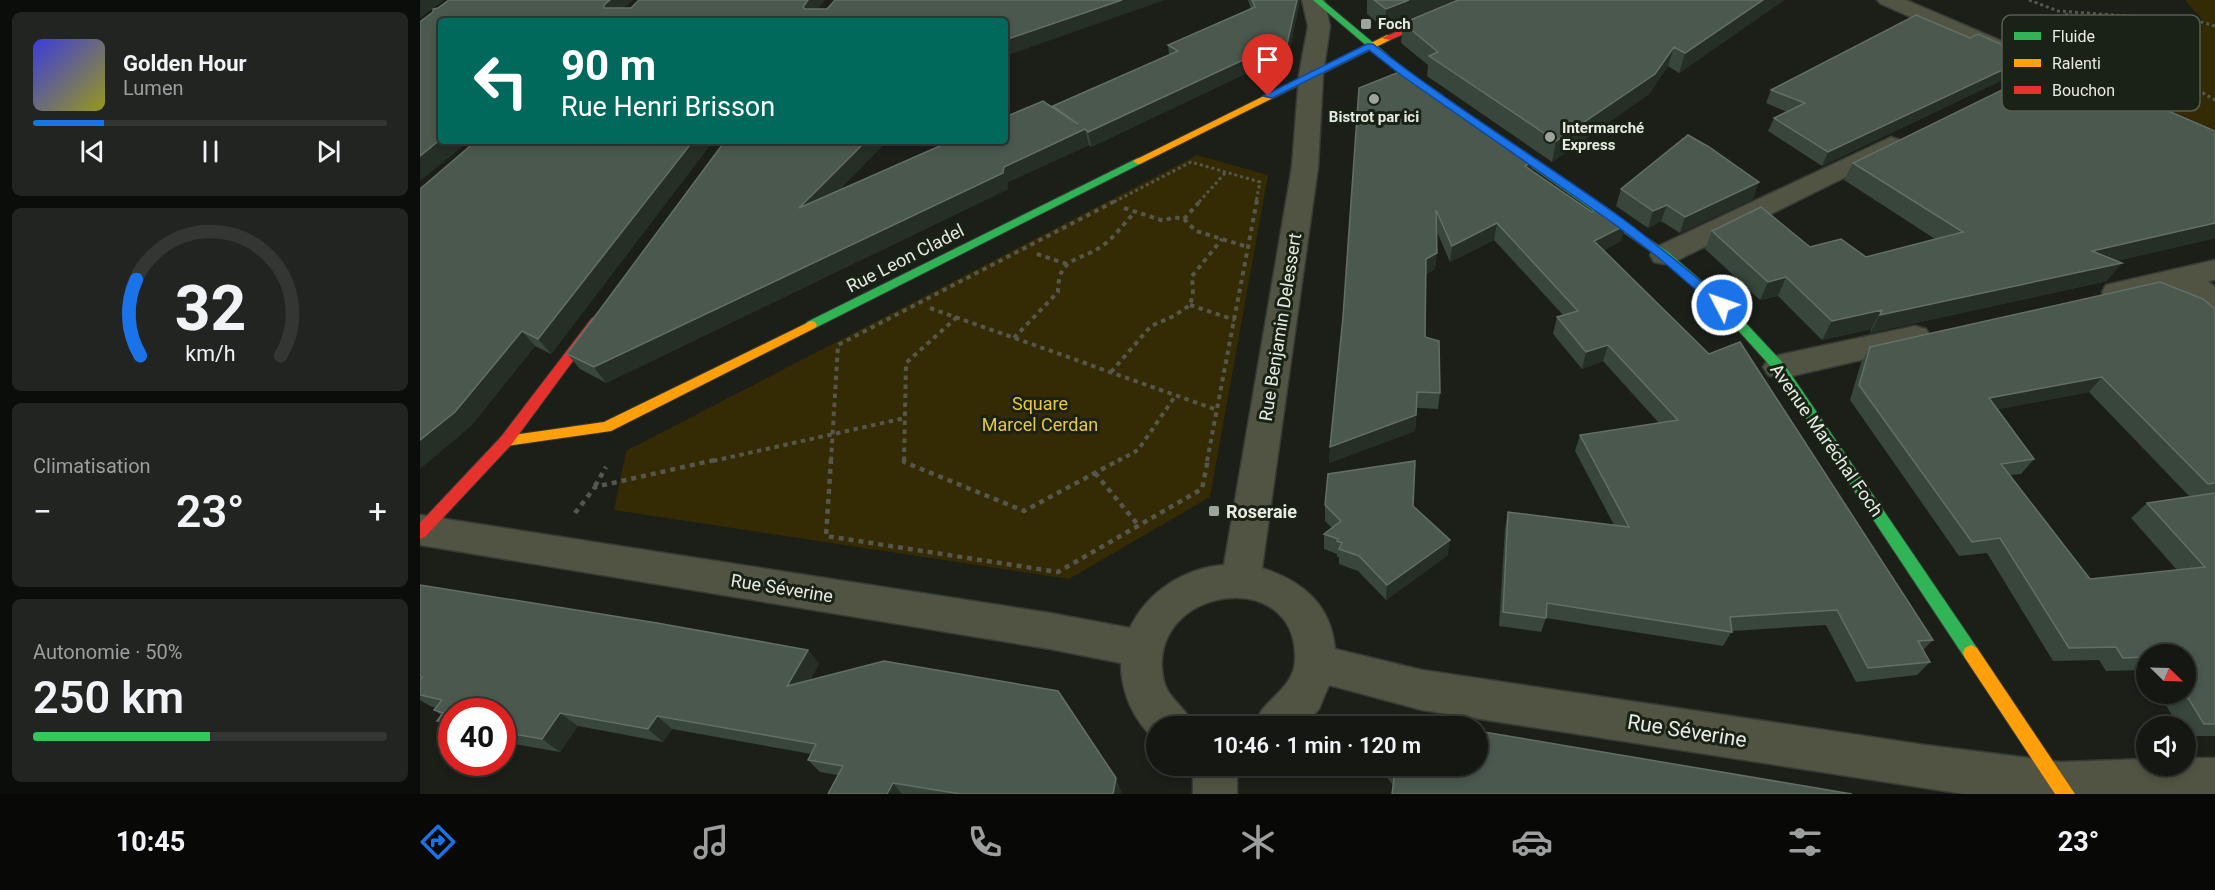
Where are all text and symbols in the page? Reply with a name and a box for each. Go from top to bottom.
place label: Foch [1378,15,1411,33]
legend [2002,15,2200,111]
marker: Foch [1359,17,1373,31]
text: Fluide [2052,27,2095,46]
pin [1242,34,1293,96]
text: 90 m [561,41,656,90]
icon: left [462,42,540,120]
icon: arrive [1251,43,1284,76]
text: Golden Hour [123,51,247,76]
text: Ralenti [2052,54,2101,73]
text: Lumen [123,76,184,100]
text: Bouchon [2052,81,2115,100]
text: Rue Henri Brisson [561,91,775,123]
marker: Bistrot par ici [1367,92,1381,106]
place label: Bistrot par ici [1329,108,1419,126]
place label: Intermarché Express [1562,119,1644,154]
marker: Intermarché Express [1543,130,1557,144]
icon: previous [76,135,109,168]
icon: pause [194,135,227,168]
icon: next [312,135,345,168]
street label: Rue Leon Cladel [843,219,967,297]
street label: Rue Benjamin Delessert [1255,231,1305,423]
text: 32 [174,272,246,345]
position arrow [1690,273,1754,337]
text: km/h [185,342,235,367]
street label: Avenue Maréchal Foch [1766,360,1888,520]
park label: Square Marcel Cerdan [982,393,1098,435]
text: Climatisation [33,454,151,478]
text: 23° [176,485,244,538]
text: − [33,492,52,531]
text: + [368,492,387,531]
place label: Roseraie [1226,501,1297,522]
marker: Roseraie [1207,504,1221,518]
street label: Rue Séverine [729,570,835,606]
text: Autonomie · 50% [33,640,182,664]
north arrow [2136,644,2196,704]
map controls [2136,644,2196,776]
text: 250 km [33,671,184,724]
speed limit sign: 40 [438,698,516,776]
street label: Rue Séverine [1626,710,1748,752]
button: sound [2136,716,2196,776]
text: 10:46 · 1 min · 120 m [1213,733,1421,758]
icon: directions [417,821,459,863]
icon: music [690,821,732,863]
icon: phone [964,821,1006,863]
icon: climate [1237,821,1279,863]
icon: car [1511,821,1553,863]
icon: filters [1784,821,1826,863]
text: 10:45 [116,826,185,858]
text: 23° [2058,826,2099,858]

